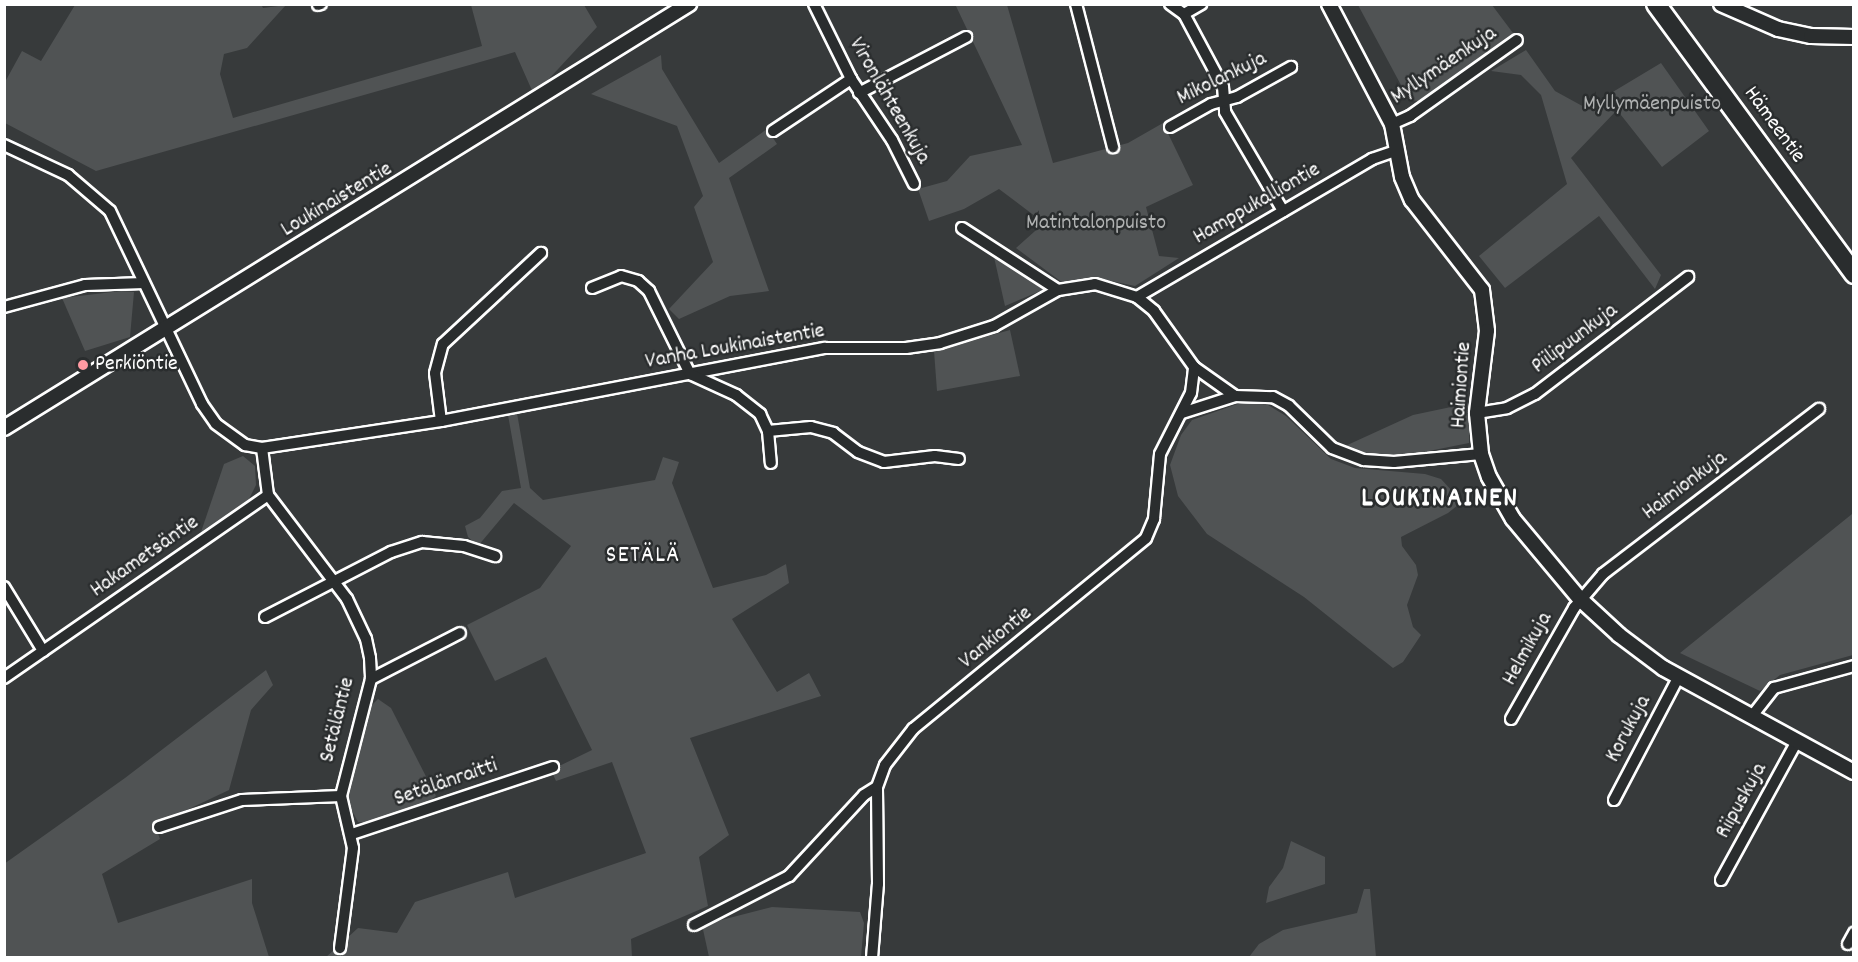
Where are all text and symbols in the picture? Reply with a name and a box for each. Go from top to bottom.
street label: Myllymäenkuja [1386,21,1502,111]
street label: Vironlähteenkuja [842,33,936,169]
street label: Mikolankuja [1173,46,1271,112]
street label: Hämeentie [1737,81,1811,169]
park label: Myllymäenpuisto [1583,92,1721,118]
street label: Loukinaistentie [277,157,397,243]
street label: Hamppukalliontie [1189,157,1325,251]
park label: Matintalonpuisto [1026,211,1166,237]
street label: Piilipuunkuja [1527,298,1623,380]
street label: Vanha Loukinaistentie [643,318,827,376]
street label: Haimiontie [1446,341,1478,429]
place label: Perkiöntie [95,352,178,378]
marker: Perkiöntie [76,358,90,372]
street label: Haimionkuja [1637,446,1733,526]
district label: LOUKINAINEN [1361,483,1519,517]
street label: Hakametsäntie [86,510,204,604]
district label: SETÄLÄ [606,543,680,571]
street label: Vankiontie [954,601,1038,675]
street label: Helmikuja [1497,608,1559,690]
street label: Setäläntie [315,675,361,765]
street label: Korukuja [1600,691,1658,767]
street label: Setälänraitti [391,753,501,813]
street label: Riipuskuja [1711,759,1773,843]

